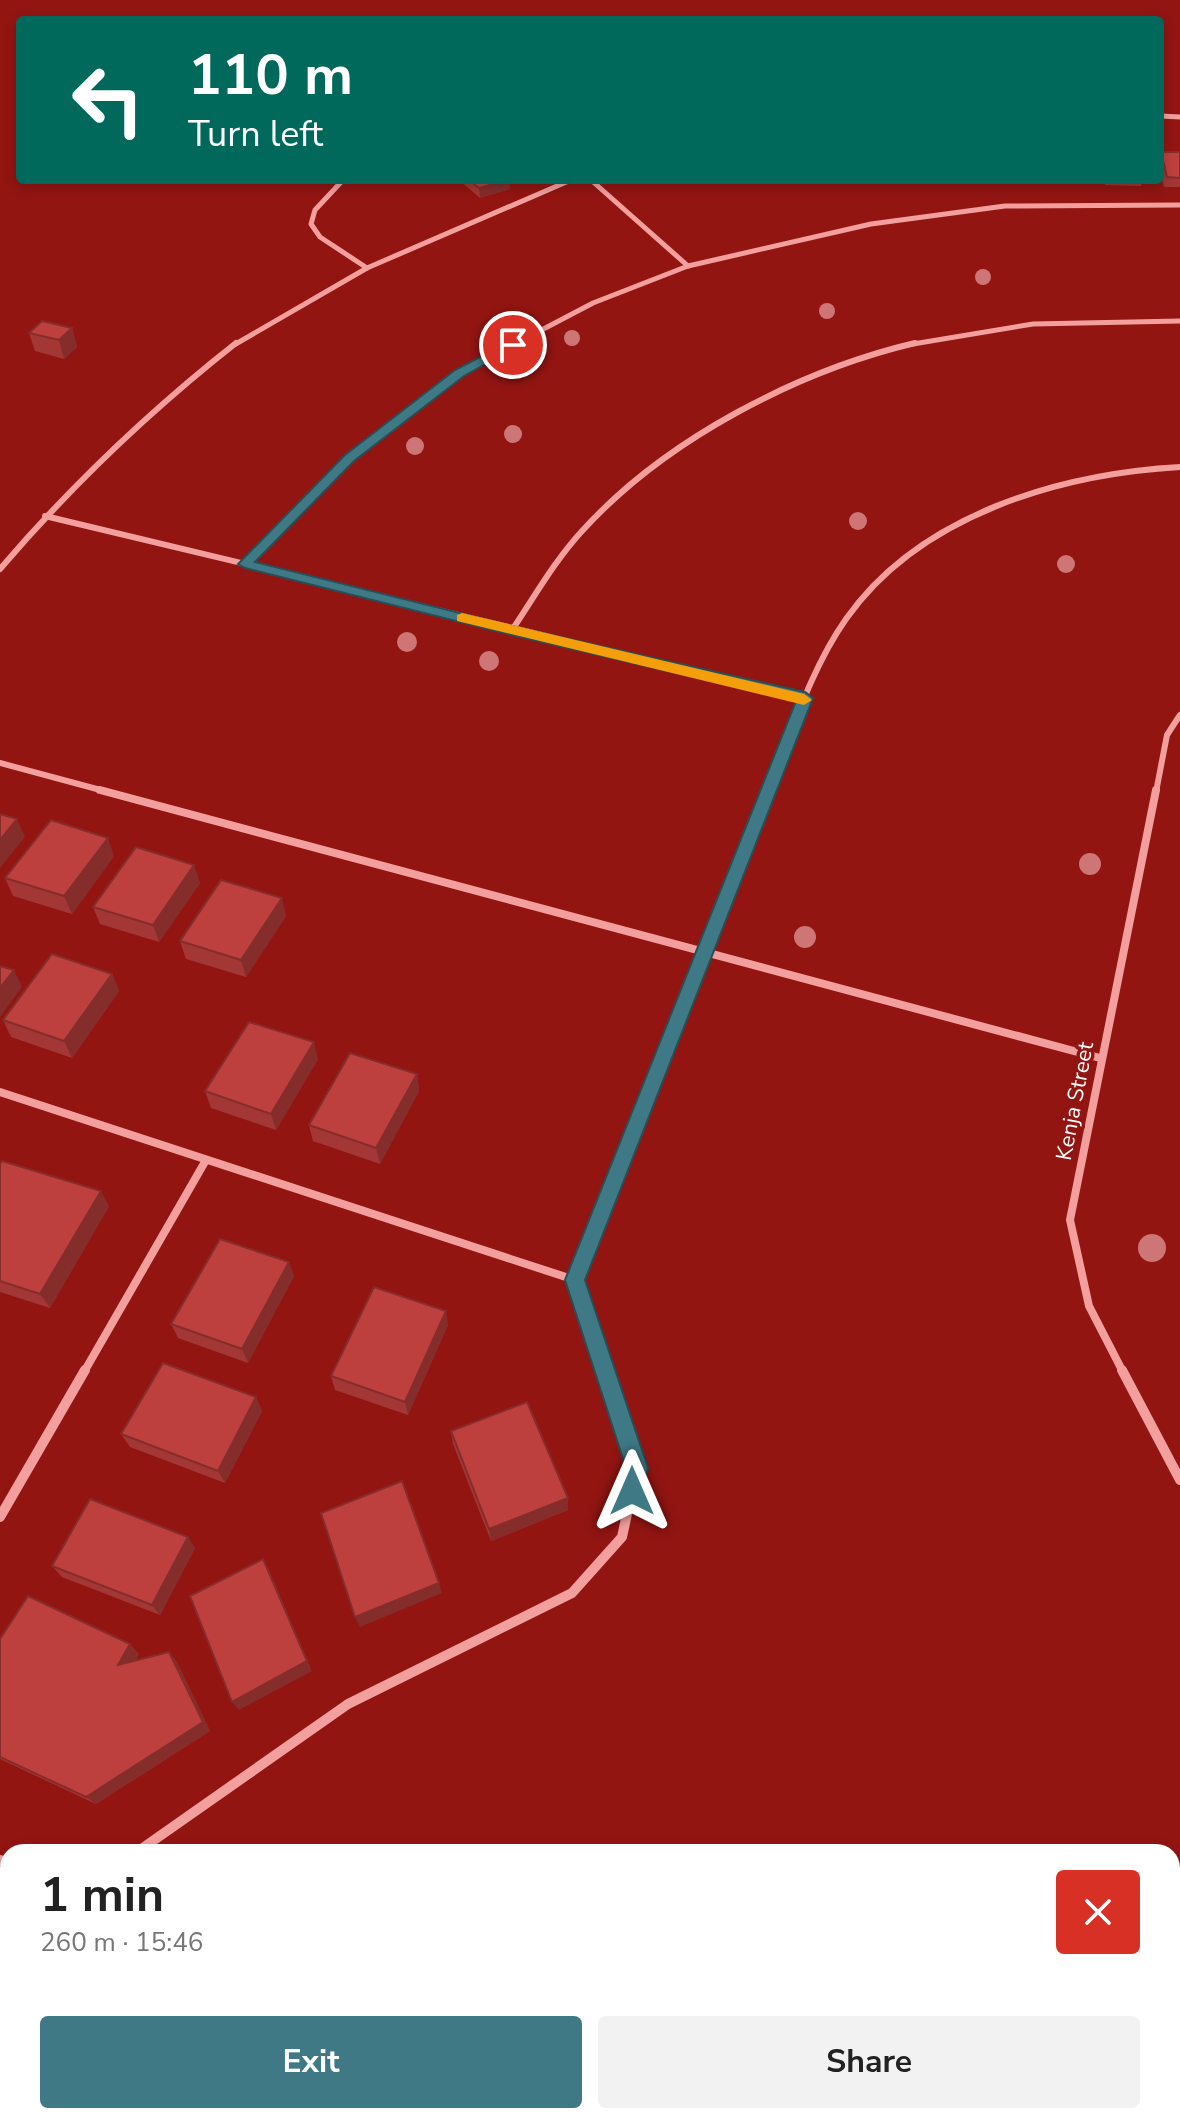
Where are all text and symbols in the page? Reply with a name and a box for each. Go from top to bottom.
text: 110 m [188,37,353,114]
icon: left [56,48,160,152]
text: Turn left [188,110,323,159]
pin [479,311,547,379]
icon: arrive [491,323,535,367]
street label: Kenja Street [1049,1039,1101,1163]
position arrow [590,1449,674,1533]
text: 1 min [40,1862,164,1928]
button: close [1056,1870,1140,1954]
text: 260 m · 15:46 [40,1925,203,1960]
button: Exit [40,2016,582,2108]
button: Share [598,2016,1140,2108]

